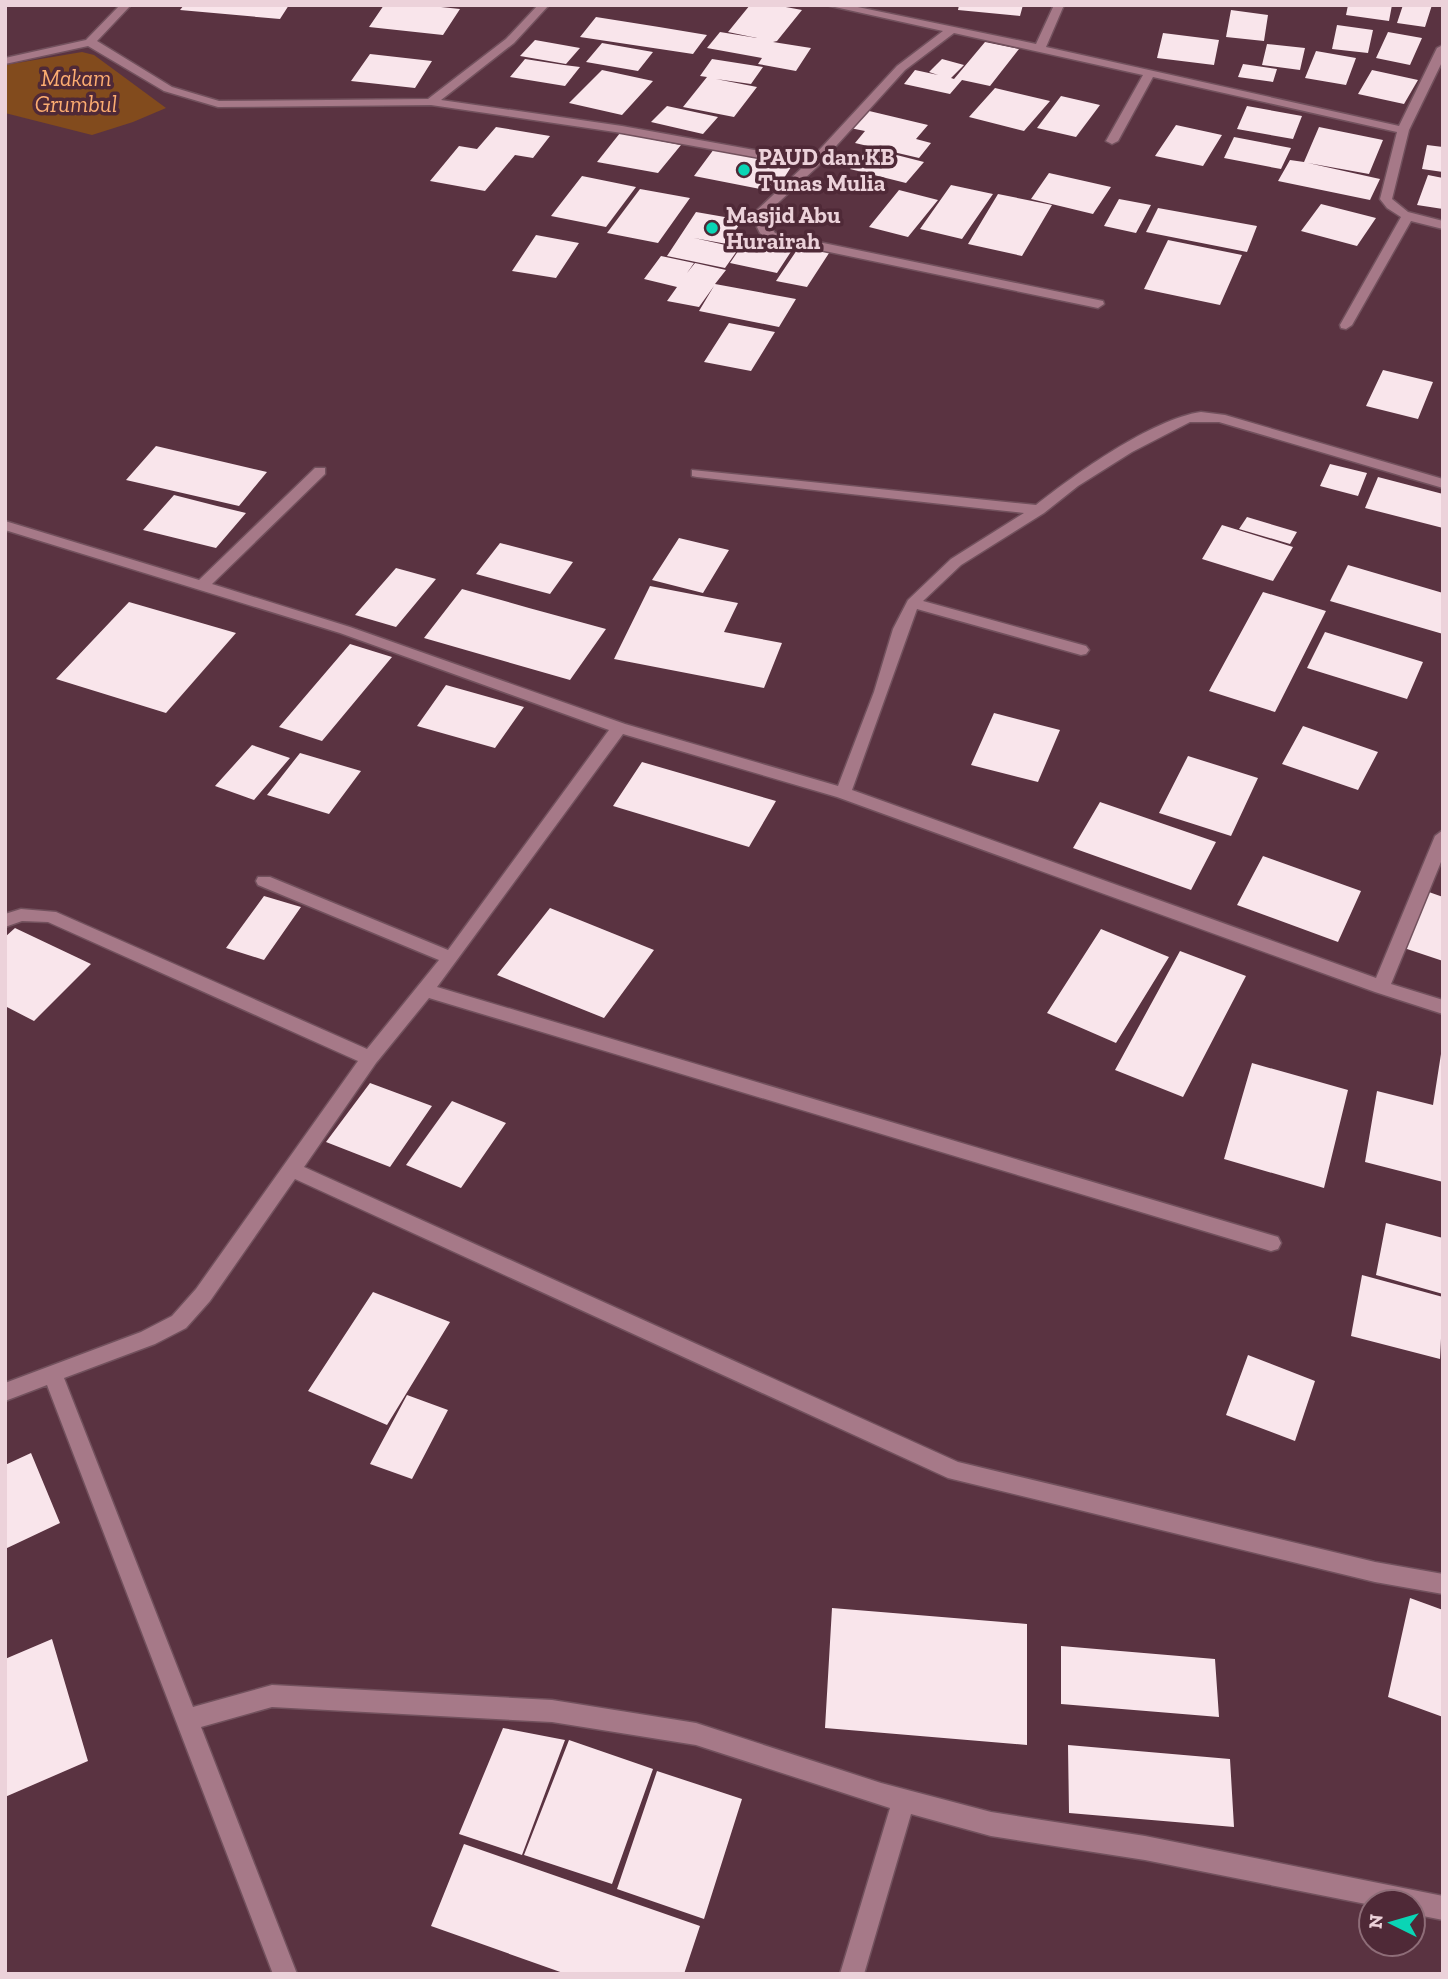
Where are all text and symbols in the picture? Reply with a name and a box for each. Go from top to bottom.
park label: Makam Grumbul [35,64,117,118]
place label: PAUD dan KB Tunas Mulia [758,143,894,197]
marker: PAUD dan KB Tunas Mulia [736,162,752,178]
place label: Masjid Abu Hurairah [726,201,841,255]
marker: Masjid Abu Hurairah [704,220,720,236]
north arrow [1357,1888,1427,1958]
text: N [1363,1913,1388,1930]

